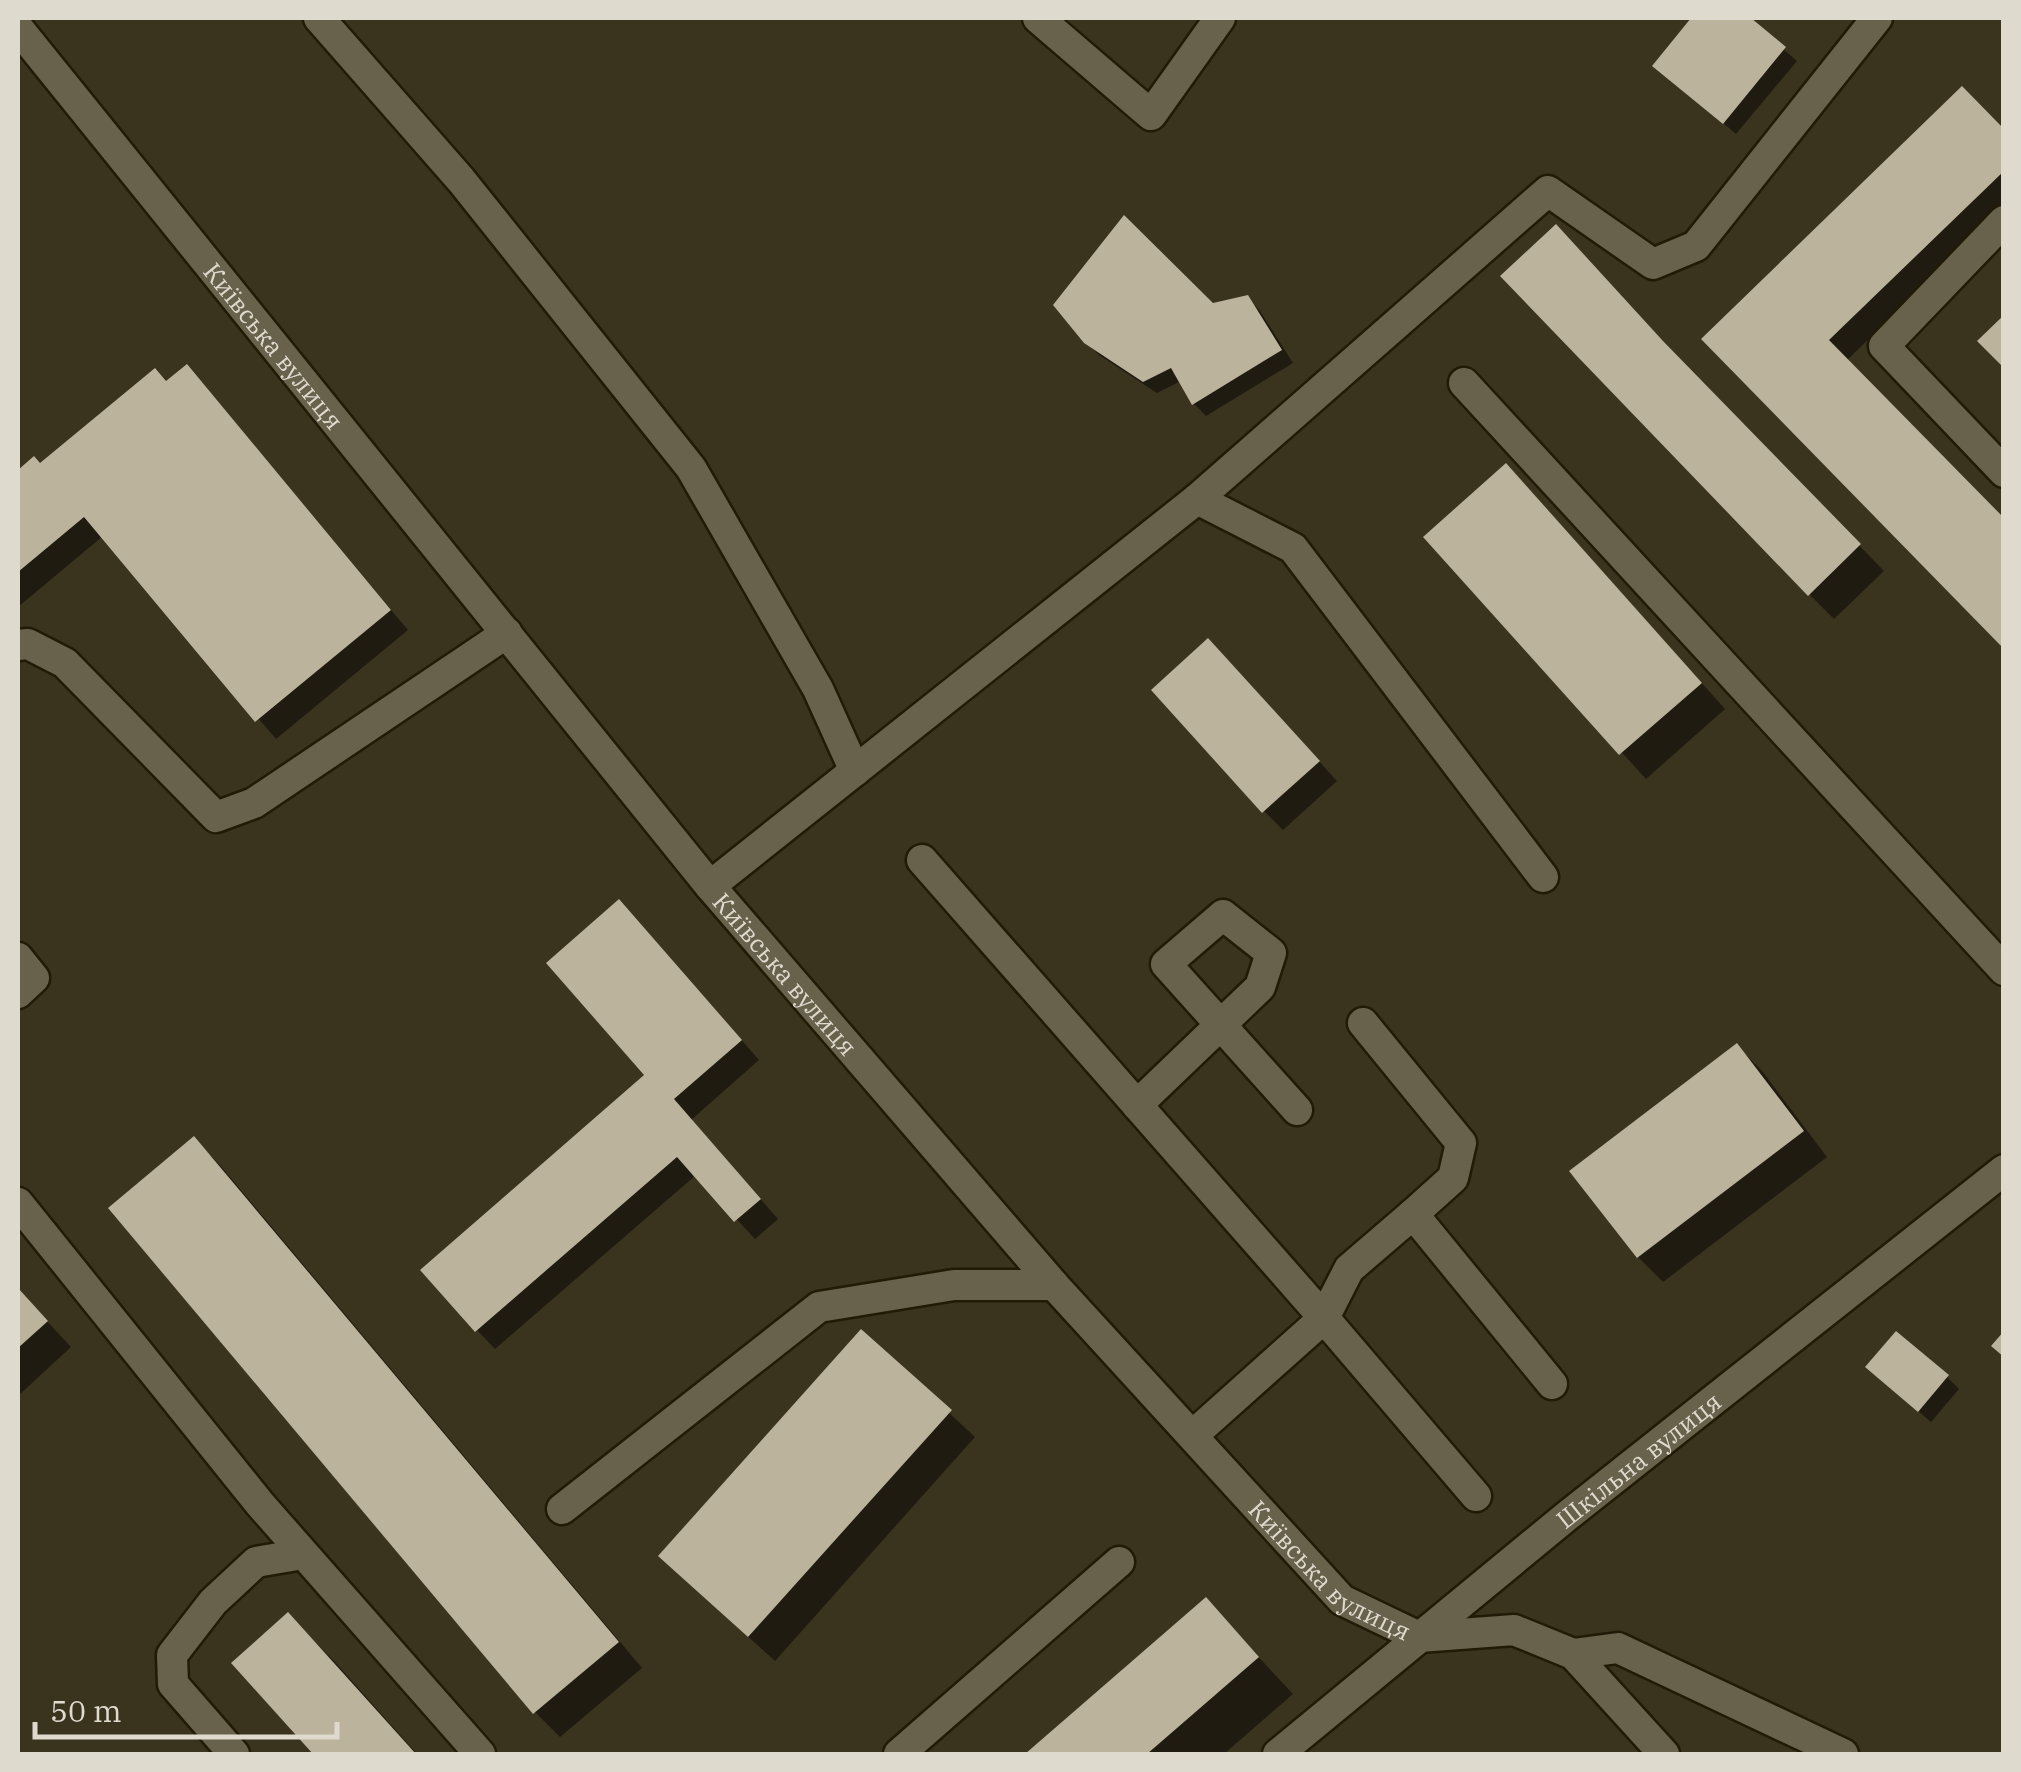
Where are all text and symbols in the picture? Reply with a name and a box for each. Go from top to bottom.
street label: Київська вулиця [197,255,351,436]
street label: Київська вулиця [706,885,865,1062]
street label: Шкільна вулиця [1549,1384,1727,1535]
street label: Київська вулиця [1242,1493,1416,1647]
scale bar [35,1677,338,1739]
text: 50 m [50,1691,122,1730]

